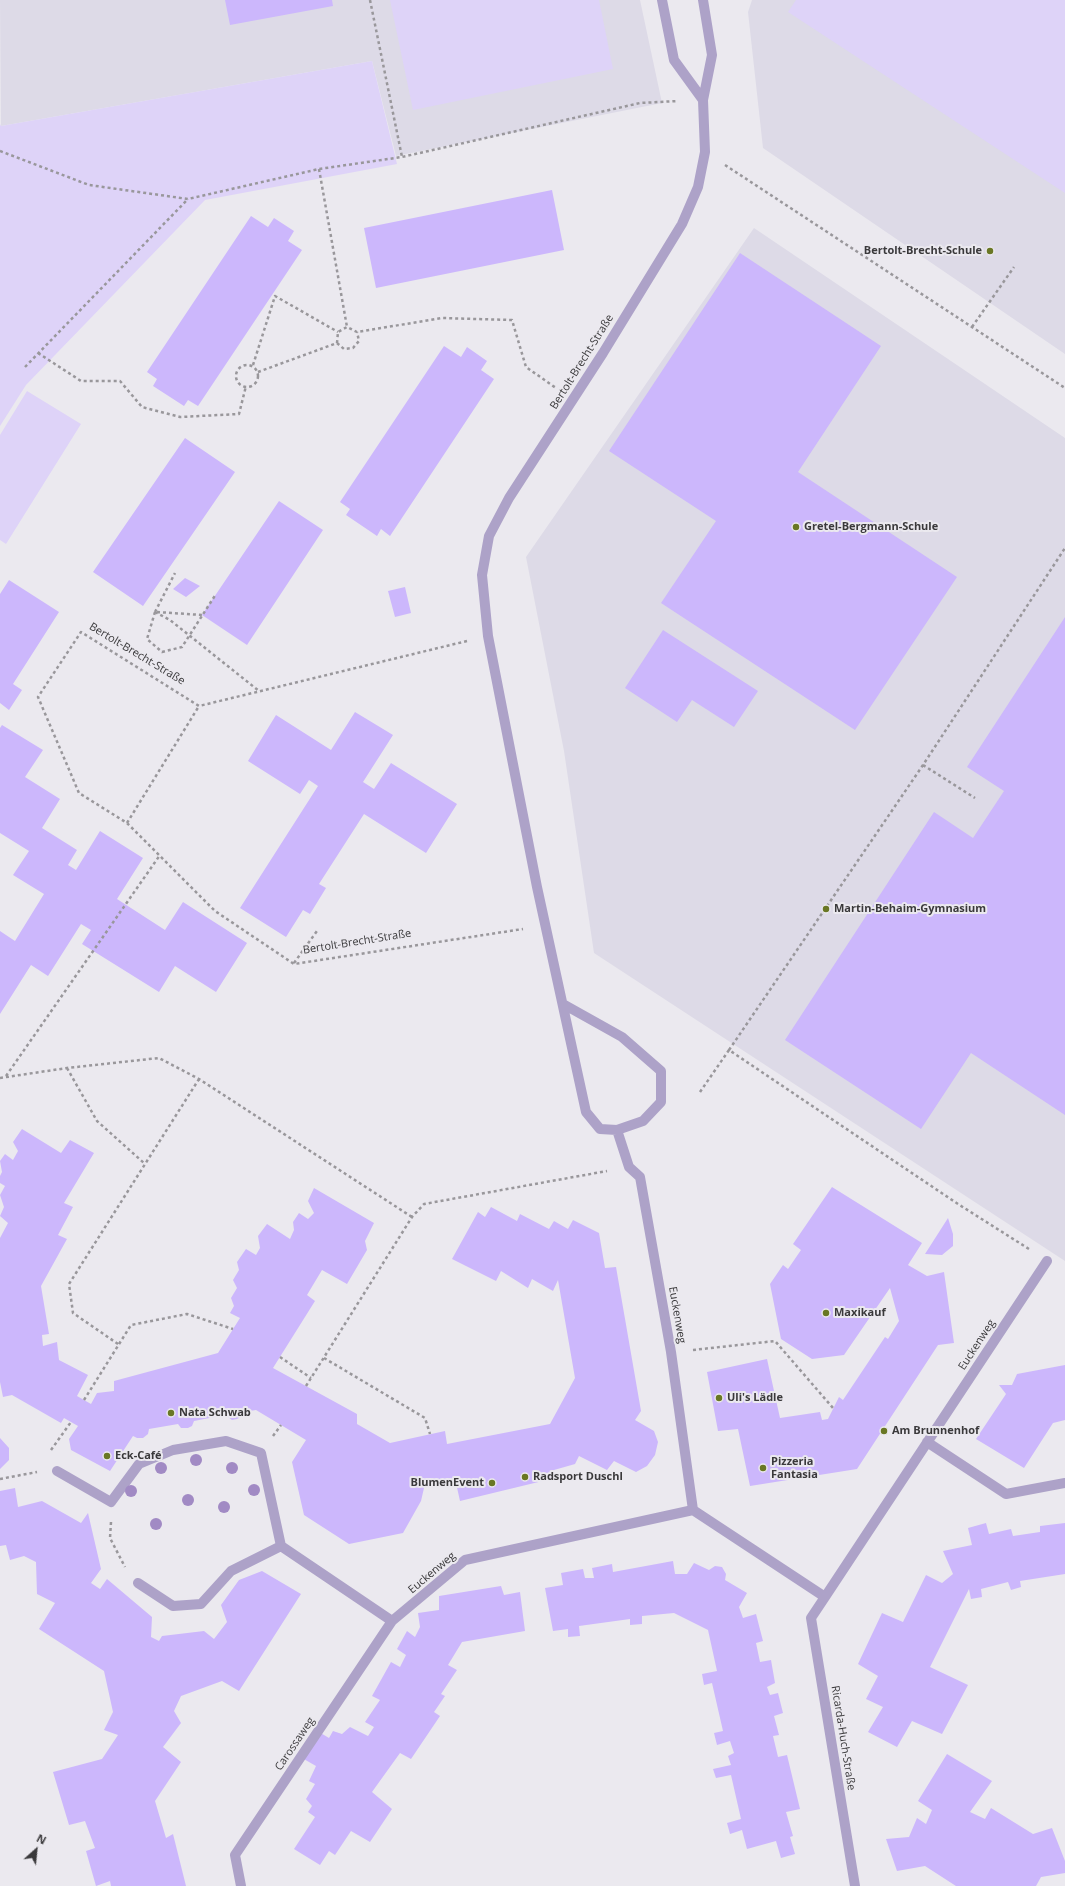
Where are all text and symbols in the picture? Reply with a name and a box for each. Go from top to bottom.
place label: Bertolt-Brecht-Schule [864,244,982,258]
marker: Bertolt-Brecht-Schule [985,246,995,256]
street label: Bertolt-Brecht-Straße [547,312,617,412]
place label: Gretel-Bergmann-Schule [804,520,938,534]
marker: Gretel-Bergmann-Schule [791,522,801,532]
street label: Bertolt-Brecht-Straße [87,620,187,688]
place label: Martin-Behaim-Gymnasium [834,902,986,916]
marker: Martin-Behaim-Gymnasium [821,904,831,914]
street label: Bertolt-Brecht-Straße [302,927,412,957]
street label: Euckenweg [666,1286,688,1344]
place label: Maxikauf [834,1306,886,1320]
marker: Maxikauf [821,1308,831,1318]
street label: Euckenweg [956,1317,998,1373]
place label: Uli's Lädle [727,1391,783,1405]
marker: Uli's Lädle [714,1393,724,1403]
place label: Nata Schwab [179,1406,251,1420]
marker: Nata Schwab [166,1408,176,1418]
place label: Am Brunnenhof [892,1424,979,1438]
marker: Am Brunnenhof [879,1426,889,1436]
place label: Eck-Café [115,1449,162,1463]
marker: Eck-Café [102,1451,112,1461]
place label: Pizzeria Fantasia [771,1455,818,1481]
marker: Pizzeria Fantasia [758,1463,768,1473]
place label: Radsport Duschl [533,1470,623,1484]
marker: Radsport Duschl [520,1472,530,1482]
place label: BlumenEvent [411,1476,484,1490]
marker: BlumenEvent [487,1478,497,1488]
street label: Euckenweg [406,1549,458,1597]
street label: Ricarda-Huch-Straße [828,1685,858,1791]
street label: Carossaweg [272,1715,318,1773]
north arrow [16,1830,56,1870]
text: N [34,1830,49,1848]

